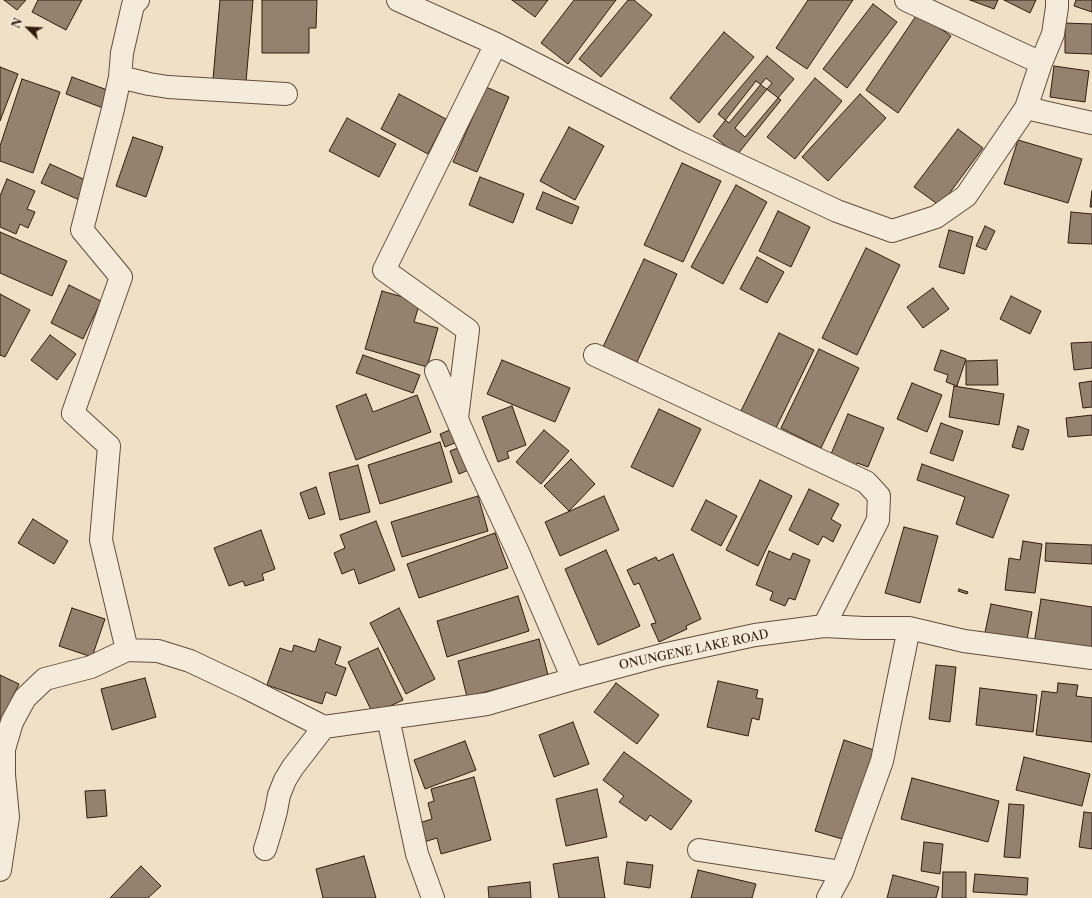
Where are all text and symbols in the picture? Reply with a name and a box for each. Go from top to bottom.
north arrow [8,8,48,48]
text: N [9,16,25,30]
street label: ONUNGENE LAKE ROAD [618,627,770,673]

